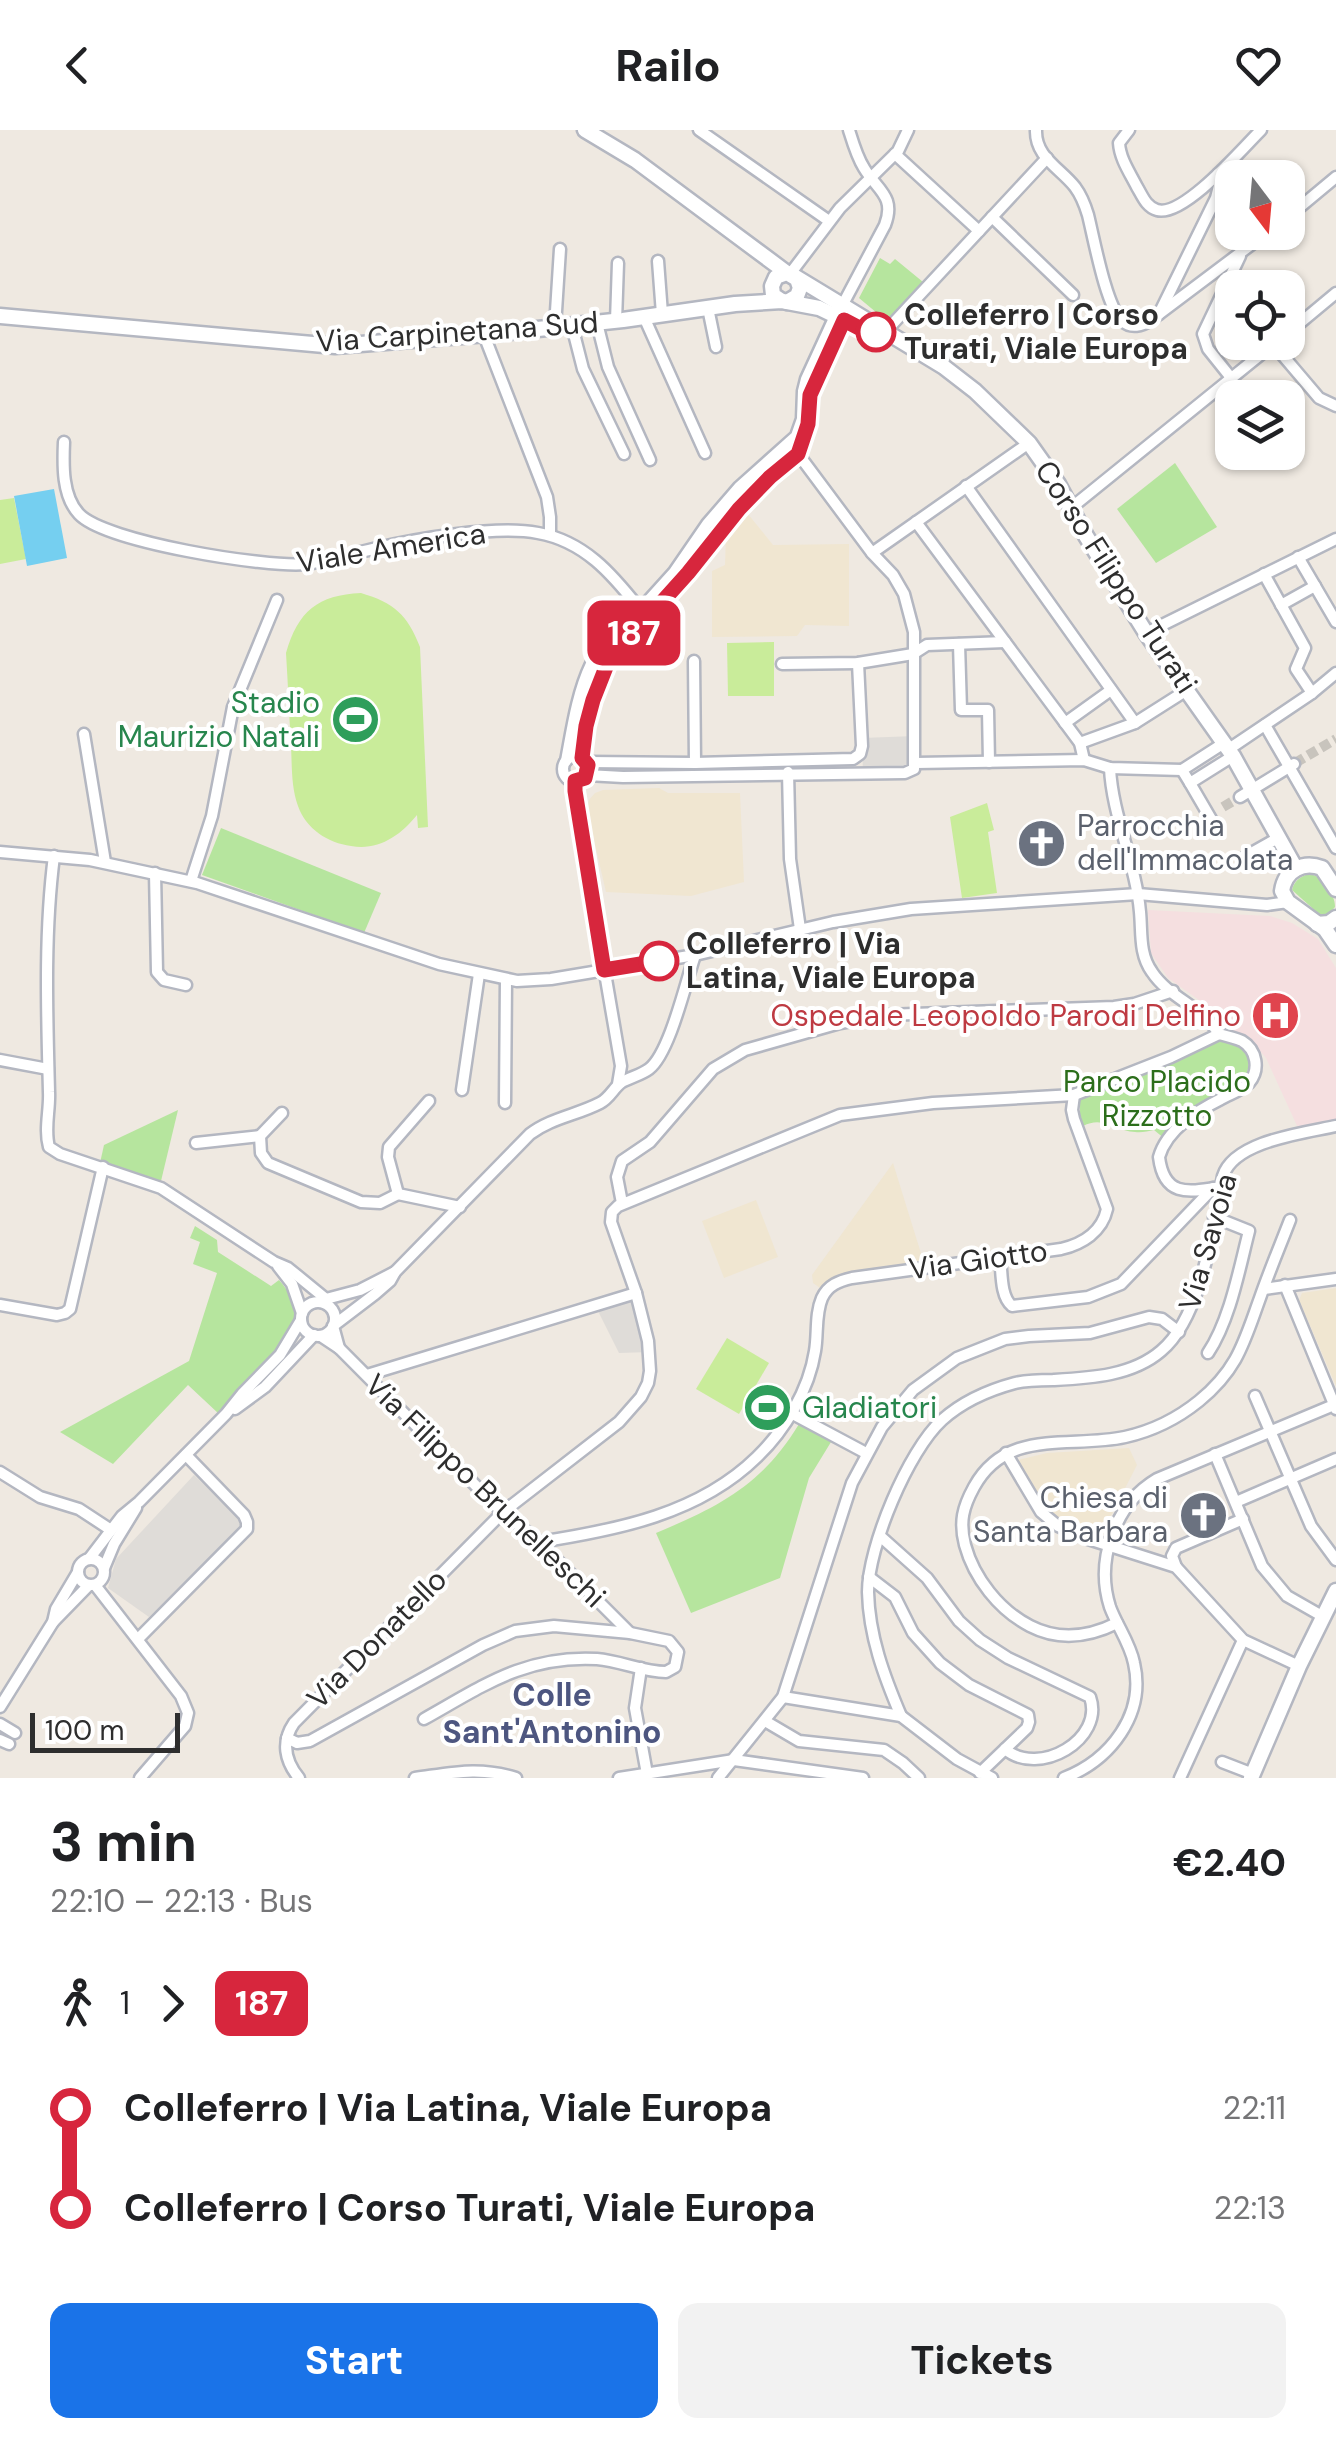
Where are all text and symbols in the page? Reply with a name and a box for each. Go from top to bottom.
text: Railo [615,36,721,95]
icon: back [50,38,105,93]
icon: heart [1231,38,1286,93]
north arrow [1215,160,1305,250]
map controls [1215,160,1305,470]
button: locate [1215,270,1305,360]
place label: Colleferro | Corso Turati, Viale Europa [904,295,1188,368]
street label: Via Carpinetana Sud [314,302,600,361]
marker: Colleferro | Corso Turati, Viale Europa [857,313,895,351]
button: layers [1215,380,1305,470]
street label: Corso Filippo Turati [1026,453,1206,701]
street label: Viale America [294,513,488,582]
line badge: 187 [576,600,692,666]
text: 187 [607,610,661,656]
place label: Stadio Maurizio Natali [118,683,320,756]
sports icon: Stadio Maurizio Natali [329,694,381,746]
place label: Parrocchia dell'Immacolata [1077,806,1293,879]
church icon: Parrocchia dell'Immacolata [1016,817,1068,869]
place label: Colleferro | Via Latina, Viale Europa [686,924,976,997]
marker: Colleferro | Via Latina, Viale Europa [640,942,678,980]
hospital icon: Ospedale Leopoldo Parodi Delfino [1250,990,1302,1042]
place label: Ospedale Leopoldo Parodi Delfino [771,996,1241,1035]
park label: Parco Placido Rizzotto [1063,1062,1251,1135]
street label: Via Savoia [1169,1169,1246,1315]
street label: Via Giotto [906,1230,1050,1289]
street label: Via Filippo Brunelleschi [357,1366,614,1616]
sports icon: Gladiatori [741,1382,793,1434]
place label: Gladiatori [802,1388,937,1427]
place label: Chiesa di Santa Barbara [973,1478,1168,1551]
church icon: Chiesa di Santa Barbara [1177,1489,1229,1541]
street label: Via Donatello [298,1560,455,1717]
district label: Colle Sant'Antonino [442,1674,662,1753]
scale bar [30,1708,180,1752]
text: 100 m [45,1712,124,1749]
text: 3 min [50,1806,197,1878]
text: €2.40 [1173,1838,1286,1888]
text: 22:10 – 22:13 · Bus [50,1880,313,1922]
icon: walk [50,1976,105,2031]
icon: forward [145,1976,200,2031]
text: 187 [235,1980,288,2026]
text: 1 [120,1982,130,2024]
text: Colleferro | Via Latina, Viale Europa [124,2083,772,2133]
text: 22:11 [1223,2087,1286,2129]
text: Colleferro | Corso Turati, Viale Europa [124,2183,815,2233]
text: 22:13 [1214,2187,1286,2229]
button: Start [50,2303,658,2418]
button: Tickets [678,2303,1286,2418]

